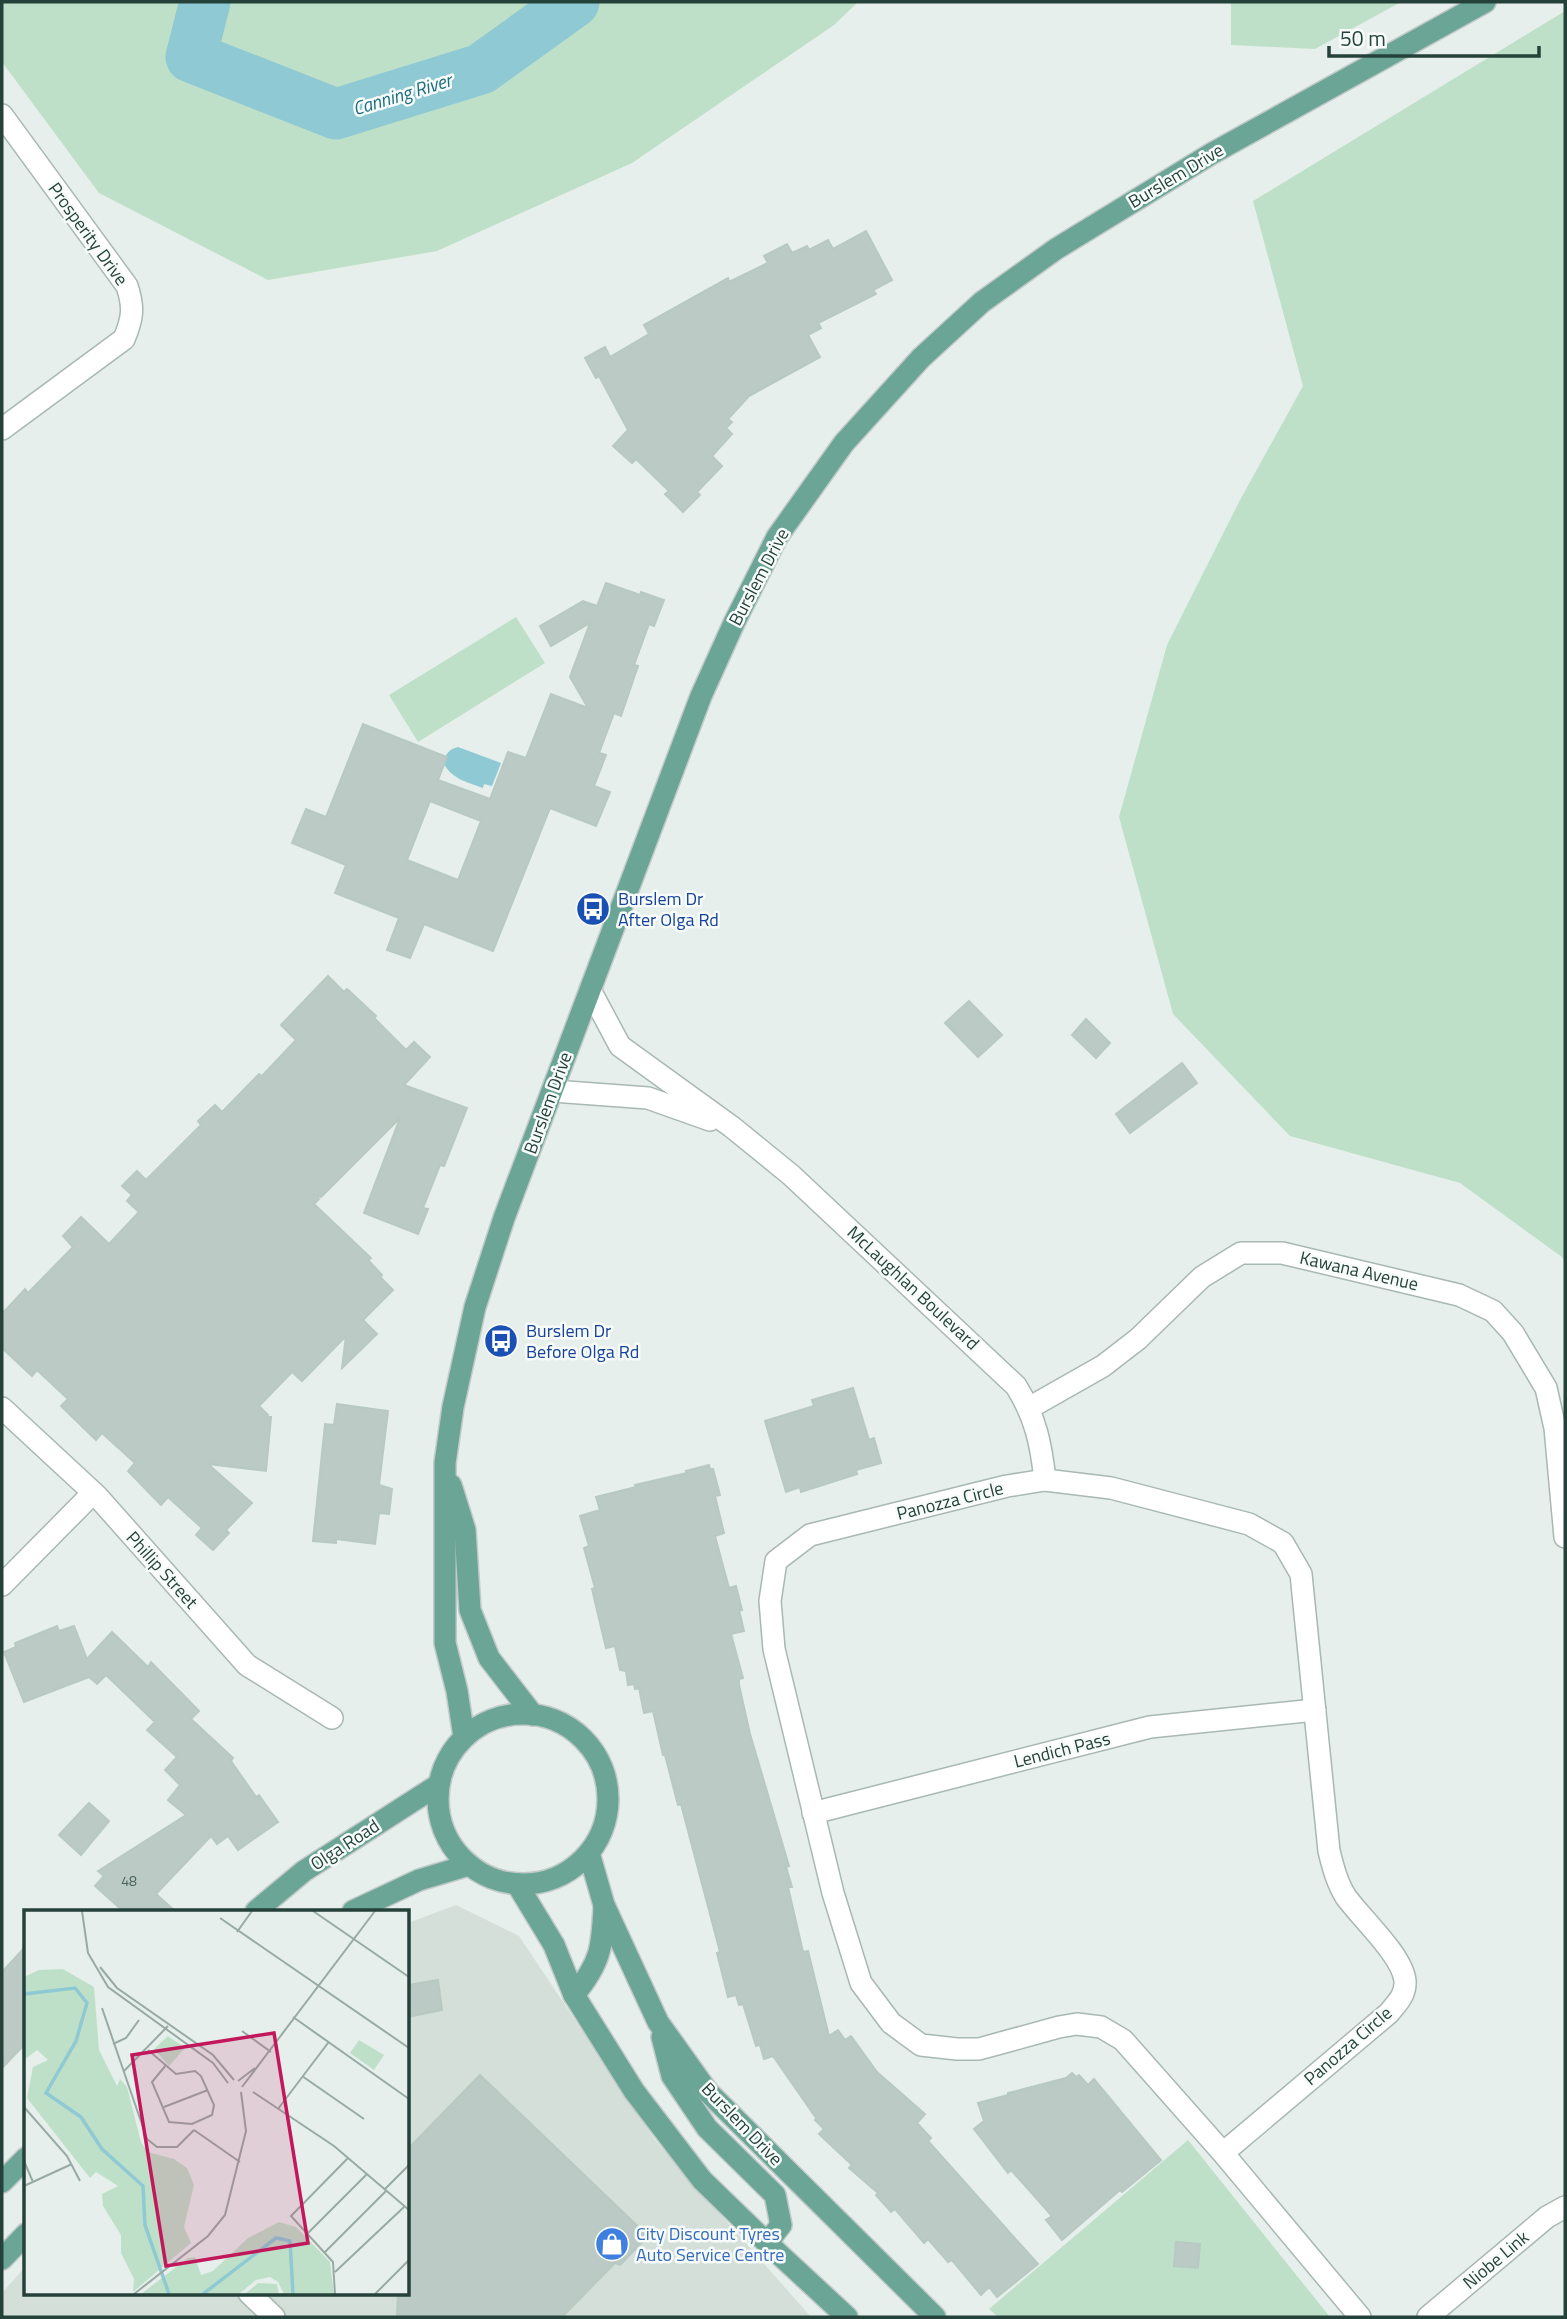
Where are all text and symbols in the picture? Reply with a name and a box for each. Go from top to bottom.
scale bar [1329,14,1539,58]
text: 50 m [1340,22,1386,54]
water label: Canning River [349,64,457,122]
street label: Burslem Drive [1123,136,1229,215]
street label: Prosperity Drive [42,177,135,291]
street label: Burslem Drive [722,523,796,630]
place label: Burslem Dr After Olga Rd [618,885,719,933]
bus stop icon: Burslem Dr After Olga Rd [574,890,612,928]
street label: Burslem Drive [517,1048,578,1158]
street label: McLaughlan Boulevard [841,1219,985,1356]
street label: Kawana Avenue [1297,1244,1421,1297]
place label: Burslem Dr Before Olga Rd [526,1317,639,1365]
bus stop icon: Burslem Dr Before Olga Rd [482,1322,520,1360]
street label: Panozza Circle [894,1474,1006,1527]
street label: Phillip Street [120,1525,205,1615]
street label: Lendich Pass [1011,1724,1113,1775]
street label: Olga Road [305,1812,384,1877]
house number: 48 [121,1870,137,1891]
inset map [24,1910,410,2294]
street label: Panozza Circle [1298,2000,1398,2092]
street label: Burslem Drive [696,2076,789,2171]
place label: City Discount Tyres Auto Service Centre [636,2220,784,2268]
street label: Niobe Link [1457,2224,1535,2295]
shop icon: City Discount Tyres Auto Service Centre [593,2225,631,2263]

